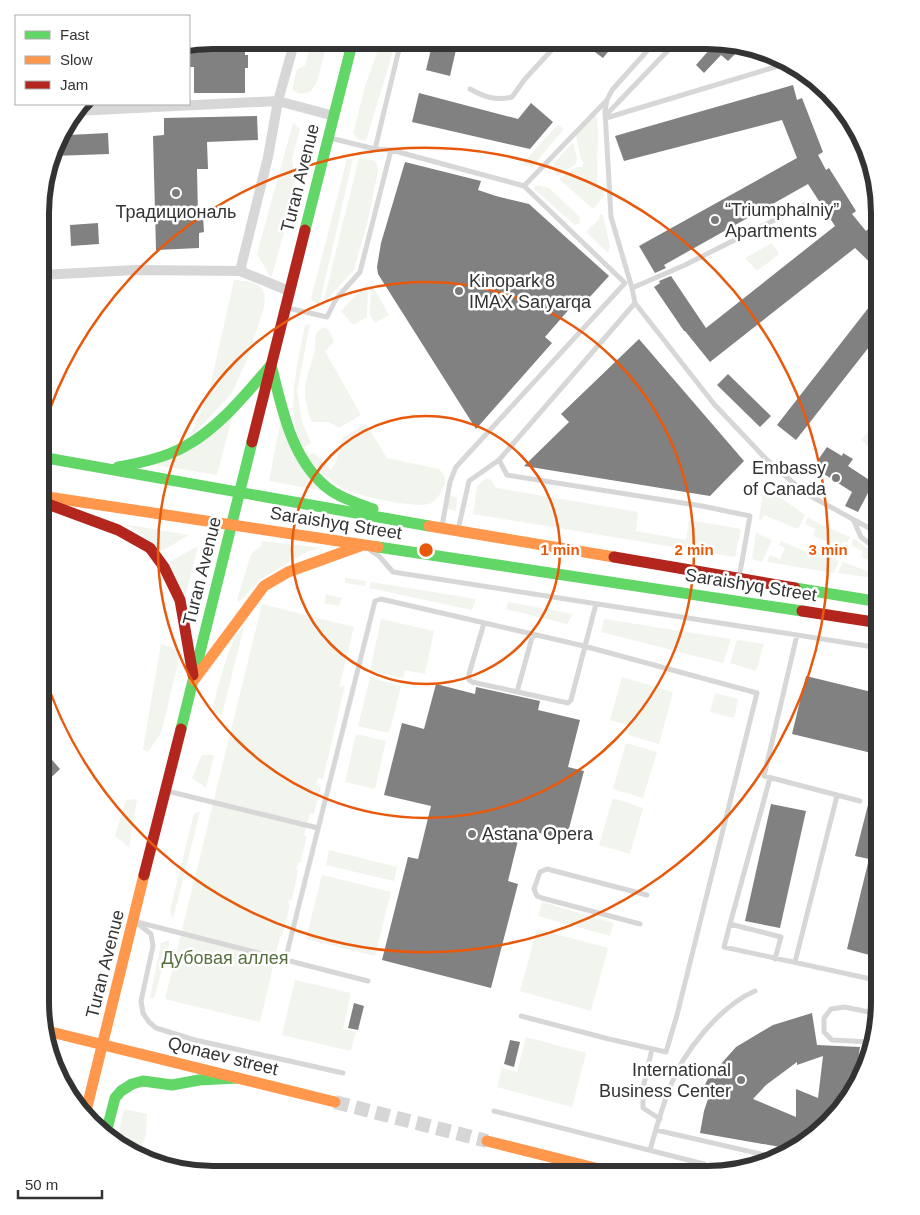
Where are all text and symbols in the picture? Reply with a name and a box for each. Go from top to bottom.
legend [15,15,190,105]
text: Fast [60,26,90,43]
text: Slow [60,51,93,68]
text: Jam [60,76,88,93]
street label: Turan Avenue [277,122,323,234]
marker: Традициональ [170,187,182,199]
place label: “Triumphalniy” Apartments [725,200,839,241]
place label: Традициональ [116,202,236,222]
marker: “Triumphalniy” Apartments [709,214,721,226]
place label: Kinopark 8 IMAX Saryarqa [469,271,592,312]
marker: Kinopark 8 IMAX Saryarqa [453,285,465,297]
place label: Embassy of Canada [743,458,827,499]
marker: Embassy of Canada [830,472,842,484]
street label: Saraishyq Street [269,503,403,543]
street label: Turan Avenue [179,515,225,627]
centre of rings [417,541,435,559]
text: 1 min [540,541,580,558]
text: 2 min [674,541,714,558]
text: 3 min [808,541,848,558]
street label: Saraishyq Street [684,565,818,605]
place label: Astana Opera [482,824,594,844]
marker: Astana Opera [466,828,478,840]
street label: Turan Avenue [82,908,128,1020]
park label: Дубовая аллея [161,948,289,968]
street label: Qonaev street [166,1033,280,1079]
place label: International Business Center [599,1060,731,1101]
marker: International Business Center [735,1074,747,1086]
scale bar [18,1168,101,1200]
text: 50 m [25,1176,58,1193]

